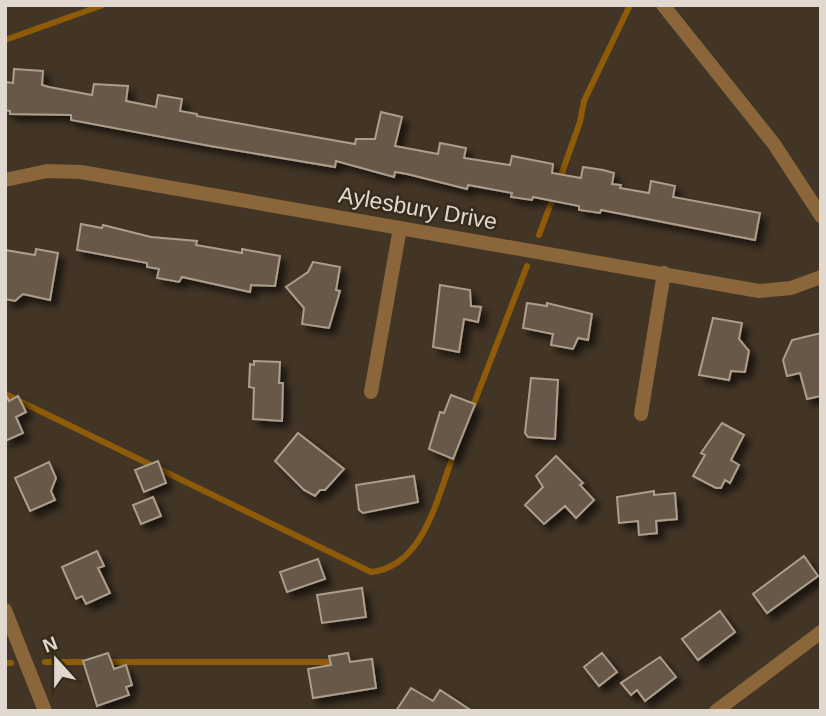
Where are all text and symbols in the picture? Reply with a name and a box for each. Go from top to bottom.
street label: Aylesbury Drive [337,181,499,235]
north arrow [21,625,91,695]
text: N [40,632,60,657]

